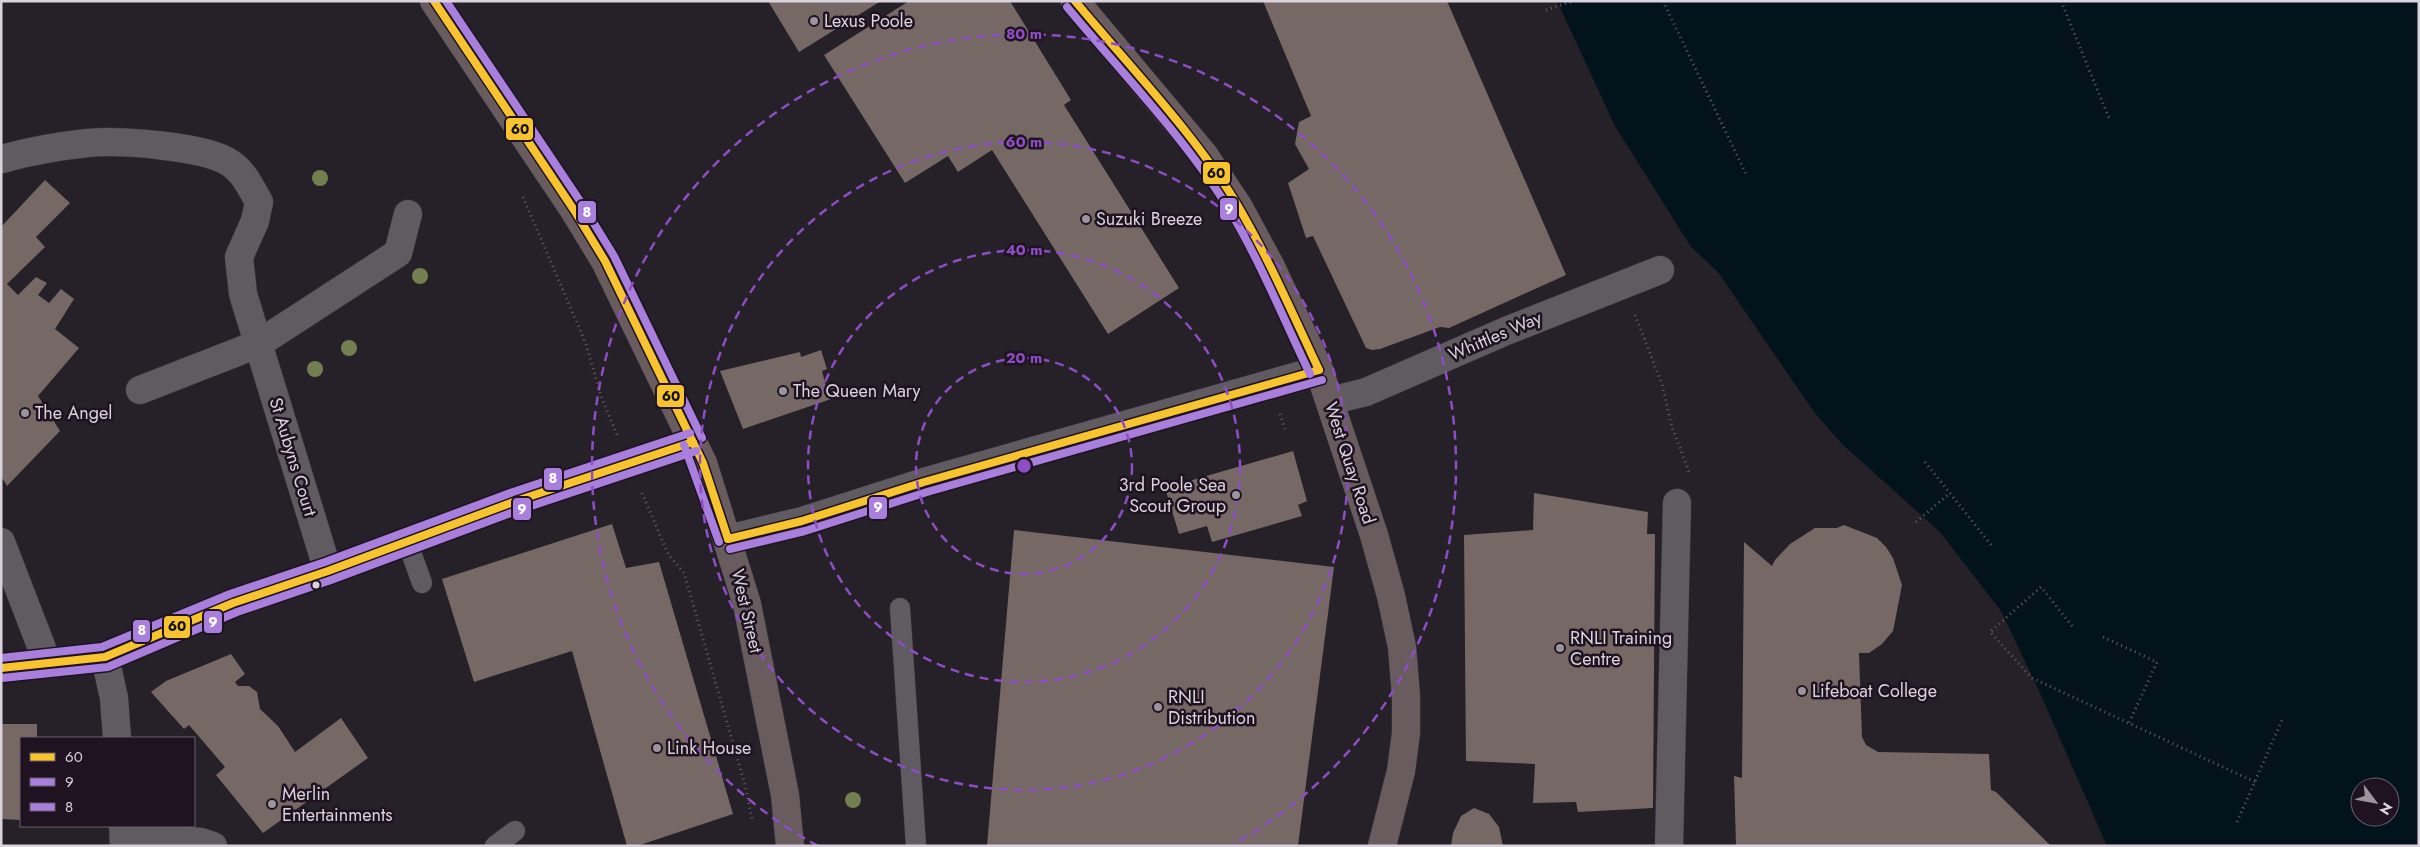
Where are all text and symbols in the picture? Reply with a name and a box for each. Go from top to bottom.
place label: Lexus Poole [824,8,913,34]
marker: Lexus Poole [808,15,820,27]
text: 80 m [1006,23,1042,45]
line badge: 60 [505,117,534,141]
text: 60 [511,119,529,139]
text: 60 m [1006,131,1042,153]
line badge: 60 [1202,161,1231,185]
text: 60 [1207,163,1225,183]
line badge: 9 [1219,197,1238,221]
text: 9 [1224,199,1234,219]
line badge: 8 [577,200,597,224]
text: 8 [583,202,592,222]
place label: Suzuki Breeze [1096,206,1202,232]
marker: Suzuki Breeze [1080,213,1092,225]
text: 40 m [1005,239,1043,261]
street label: Whittles Way [1444,305,1546,367]
text: 20 m [1006,347,1042,369]
place label: The Queen Mary [793,378,921,404]
line badge: 60 [656,384,685,408]
marker: The Queen Mary [777,385,789,397]
text: 60 [662,386,680,406]
street label: St Aubyns Court [263,395,324,520]
street label: West Quay Road [1318,399,1382,527]
place label: The Angel [35,400,113,426]
marker: The Angel [19,407,31,419]
centre of rings [1015,457,1033,475]
line badge: 8 [543,467,563,491]
text: 8 [549,468,558,488]
place label: 3rd Poole Sea Scout Group [1119,472,1226,519]
marker: 3rd Poole Sea Scout Group [1230,489,1242,501]
line badge: 9 [868,496,888,520]
line badge: 9 [512,497,532,521]
text: 9 [873,497,883,517]
text: 9 [517,499,527,519]
street label: West Street [725,566,769,656]
unlabelled marker [311,580,321,590]
line badge: 9 [203,610,223,634]
text: 9 [208,612,218,632]
line badge: 60 [163,615,191,639]
text: 60 [168,616,186,636]
line badge: 8 [132,619,151,643]
text: 8 [138,620,147,640]
place label: RNLI Training Centre [1570,625,1672,672]
marker: RNLI Training Centre [1554,642,1566,654]
place label: Lifeboat College [1812,678,1937,704]
place label: RNLI Distribution [1168,684,1255,731]
marker: Lifeboat College [1796,685,1808,697]
marker: RNLI Distribution [1152,701,1164,713]
place label: Link House [667,735,751,761]
legend [20,737,195,827]
marker: Link House [651,742,663,754]
text: 60 [65,746,83,768]
text: 9 [65,771,74,793]
north arrow [2350,777,2400,827]
place label: Merlin Entertainments [282,781,393,828]
text: 8 [65,796,73,818]
marker: Merlin Entertainments [266,798,278,810]
text: N [2375,799,2397,819]

